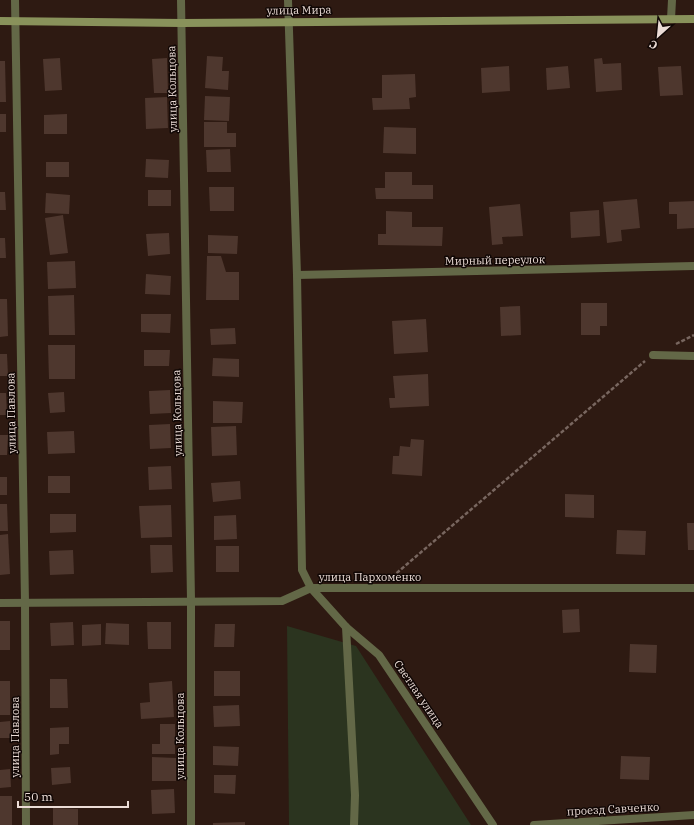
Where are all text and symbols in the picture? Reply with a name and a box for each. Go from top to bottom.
street label: улица Мира [266,2,332,18]
north arrow [638,16,678,56]
text: С [647,37,660,53]
street label: улица Кольцова [164,45,180,133]
street label: Мирный переулок [445,252,546,268]
street label: улица Кольцова [169,369,185,457]
street label: улица Павлова [3,372,19,454]
street label: улица Пархоменко [319,570,421,584]
street label: Светлая улица [391,657,447,731]
street label: улица Кольцова [173,693,187,779]
street label: улица Павлова [8,696,22,778]
scale bar [18,783,128,809]
text: 50 m [24,789,53,804]
street label: проезд Савченко [566,800,660,818]

